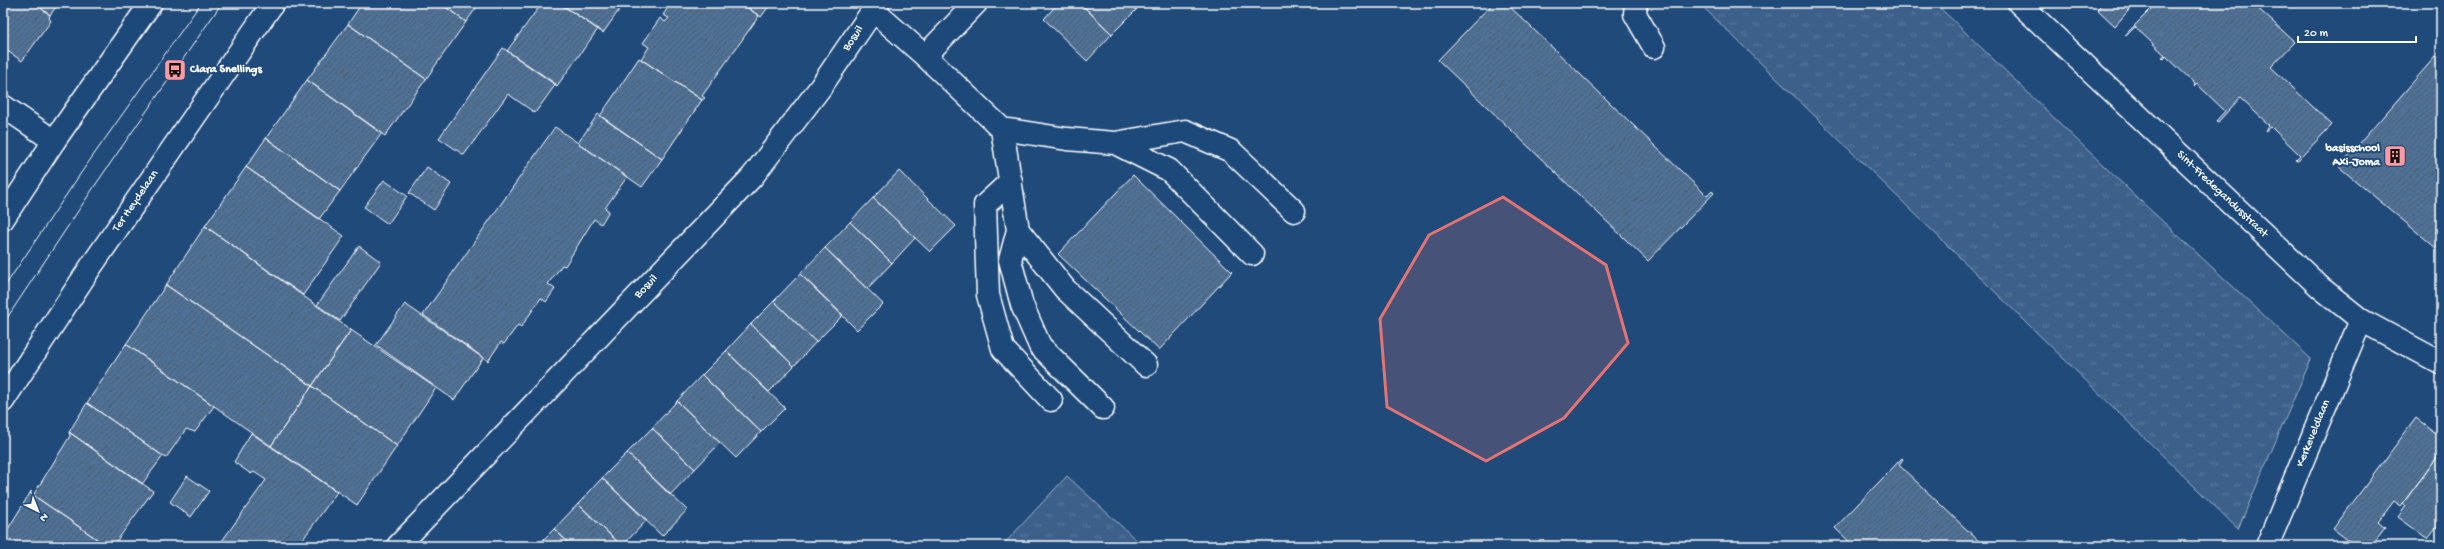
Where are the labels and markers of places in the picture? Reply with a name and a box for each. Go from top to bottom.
bus stop icon: Clara Snellings [162,57,188,83]
place label: Clara Snellings [189,63,262,77]
place label: basisschool Axi-Joma [2325,142,2381,170]
building icon: basisschool Axi-Joma [2382,143,2408,169]

